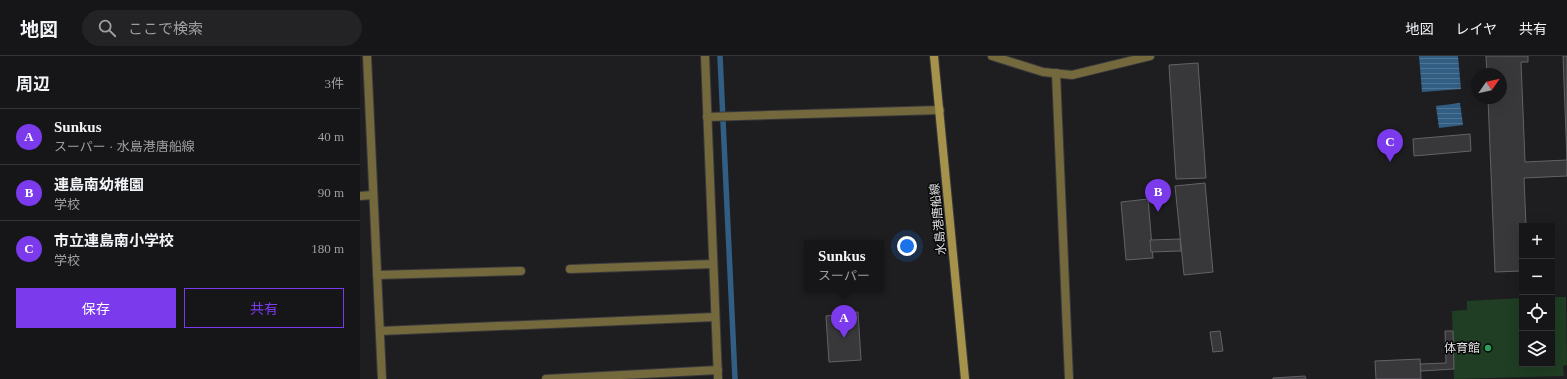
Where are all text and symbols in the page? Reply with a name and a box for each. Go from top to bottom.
search box [82,10,362,46]
icon: search [96,17,118,39]
text: 地図 [20,19,58,40]
text: ここで検索 [128,21,203,37]
text: 地図 [1405,22,1433,37]
text: レイヤ [1455,22,1497,37]
text: 共有 [1519,22,1547,37]
north arrow [1471,68,1507,104]
text: 周辺 [16,75,50,94]
text: 3件 [324,76,344,91]
text: Sunkus [54,119,102,135]
text: A [24,129,34,144]
text: 40 m [318,129,344,144]
pin: C [1377,129,1403,162]
text: スーパー · 水島港唐船線 [54,139,195,154]
text: 連島南幼稚園 [54,177,144,193]
pin: B [1145,179,1171,212]
street label: 水島港唐船線 [927,182,949,256]
text: B [25,185,33,200]
text: 90 m [318,185,344,200]
text: 学校 [54,197,80,212]
map controls [1519,223,1555,367]
button: + [1519,223,1555,259]
text: 市立連島南小学校 [54,233,174,249]
your location [897,236,917,256]
popup [804,240,884,292]
text: C [24,241,34,256]
text: 180 m [311,241,344,256]
text: Sunkus [818,248,866,264]
text: 学校 [54,253,80,268]
button: − [1519,259,1555,295]
text: スーパー [818,268,870,283]
button: 保存 [16,288,176,328]
button: 共有 [184,288,344,328]
button: locate [1519,295,1555,331]
pin: A [831,305,857,338]
button: layers [1519,331,1555,367]
place label: 体育館 [1444,341,1480,355]
marker: 体育館 [1483,343,1493,353]

